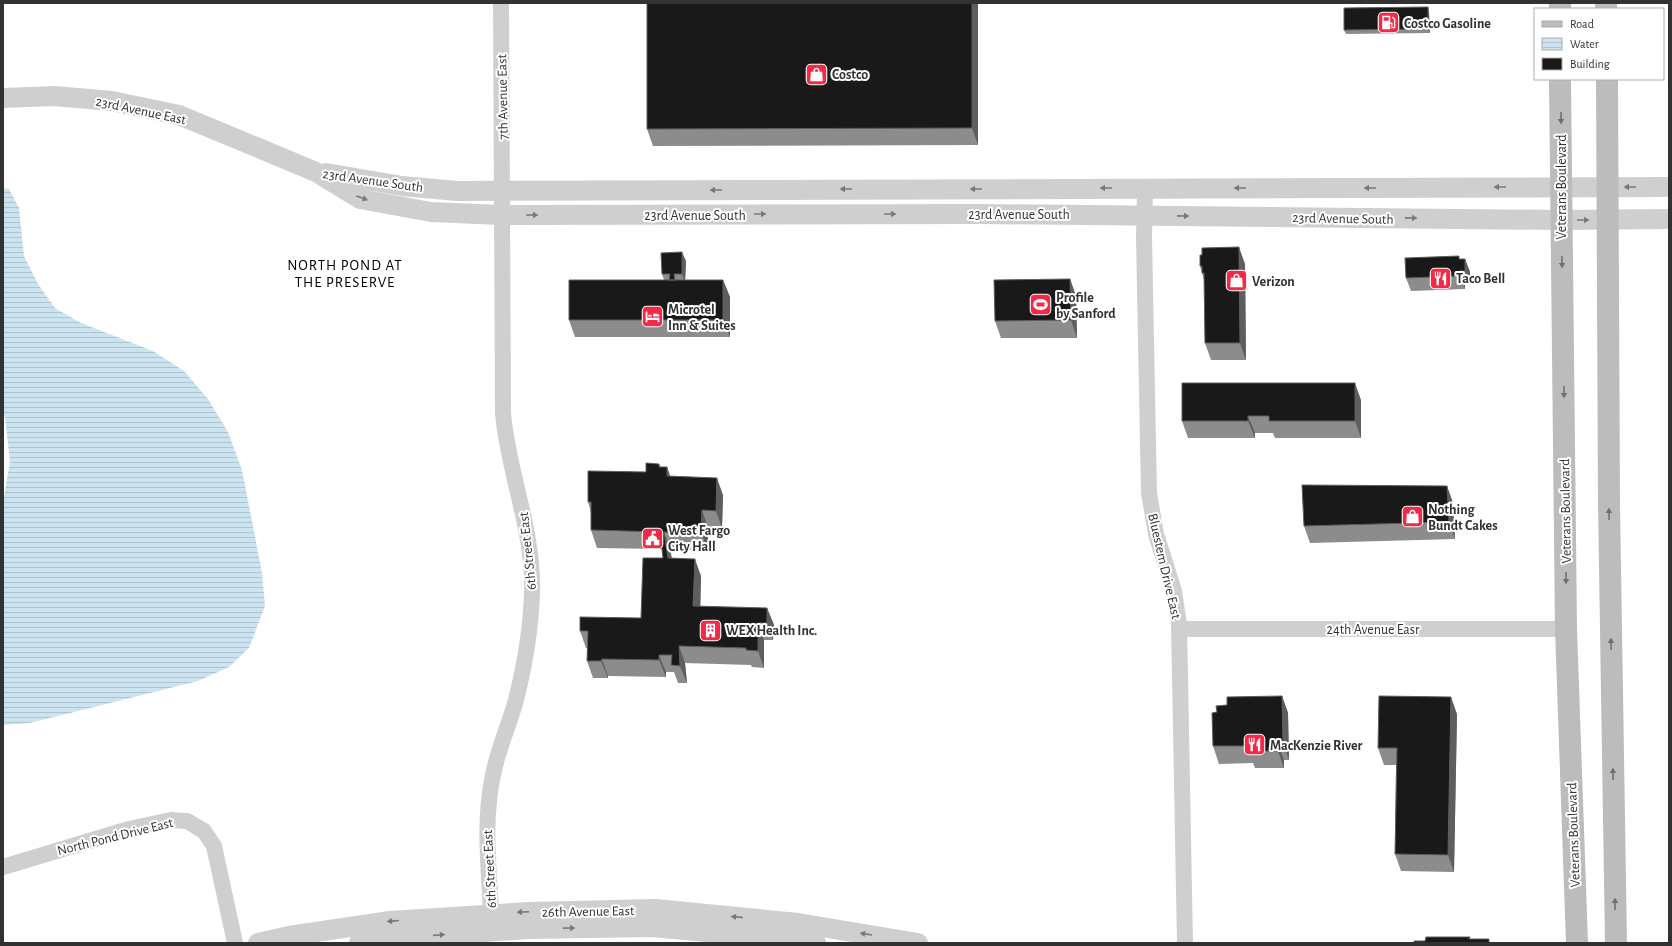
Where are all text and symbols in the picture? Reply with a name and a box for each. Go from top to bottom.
legend [1534,8,1664,80]
fuel station icon: Costco Gasoline [1375,10,1401,36]
place label: Costco Gasoline [1404,17,1491,31]
text: Road [1570,18,1594,30]
text: Water [1570,38,1599,50]
street label: 7th Avenue East [495,54,511,140]
text: Building [1570,58,1610,70]
shop icon: Costco [803,61,829,87]
place label: Costco [832,68,868,82]
street label: 23rd Avenue East [94,95,188,127]
one-way arrow [1558,112,1564,125]
street label: Veterans Boulevard [1555,135,1569,239]
street label: 23rd Avenue South [322,167,424,195]
one-way arrow [1493,184,1506,190]
one-way arrow [1623,184,1636,190]
one-way arrow [1099,185,1112,191]
one-way arrow [1233,185,1246,191]
one-way arrow [1363,185,1376,191]
one-way arrow [839,186,852,192]
one-way arrow [969,186,982,192]
one-way arrow [709,187,722,193]
one-way arrow [356,195,368,201]
street label: 23rd Avenue South [968,208,1070,222]
street label: 23rd Avenue South [644,209,746,223]
one-way arrow [754,211,767,217]
one-way arrow [884,211,897,217]
street label: 23rd Avenue South [1292,211,1394,227]
one-way arrow [526,212,539,218]
one-way arrow [1177,213,1190,219]
one-way arrow [1405,215,1418,221]
one-way arrow [1577,217,1590,223]
one-way arrow [1559,256,1565,269]
district label: NORTH POND AT THE PRESERVE [287,258,403,290]
restaurant icon: Taco Bell [1427,265,1453,291]
shop icon: Verizon [1223,268,1249,294]
place label: Taco Bell [1456,272,1505,286]
place label: Verizon [1252,275,1295,289]
place label: Profile by Sanford [1056,291,1116,321]
sports icon: Profile by Sanford [1028,292,1054,318]
place label: Microtel Inn & Suites [668,303,736,333]
hotel icon: Microtel Inn & Suites [639,304,665,330]
one-way arrow [1561,386,1567,399]
street label: Veterans Boulevard [1558,458,1574,564]
place label: Nothing Bundt Cakes [1428,503,1498,533]
shop icon: Nothing Bundt Cakes [1399,504,1425,530]
one-way arrow [1606,507,1612,520]
street label: 6th Street East [517,511,539,591]
street label: Bluestem Drive East [1145,512,1183,621]
place label: West Fargo City Hall [668,524,730,554]
public building icon: West Fargo City Hall [640,525,666,551]
one-way arrow [1563,572,1569,585]
building icon: WEX Health Inc. [698,617,724,643]
street label: 24th Avenue Easr [1327,623,1420,637]
place label: WEX Health Inc. [726,624,817,638]
one-way arrow [1608,637,1614,650]
restaurant icon: MacKenzie River [1241,732,1267,758]
place label: MacKenzie River [1270,739,1363,753]
one-way arrow [1610,768,1617,780]
street label: Veterans Boulevard [1565,782,1583,888]
street label: North Pond Drive East [56,816,175,858]
street label: 6th Street East [481,829,499,909]
one-way arrow [1612,898,1619,910]
street label: 26th Avenue East [542,904,635,920]
one-way arrow [516,909,529,915]
one-way arrow [731,914,743,921]
one-way arrow [387,917,399,924]
one-way arrow [563,925,576,931]
one-way arrow [433,931,445,938]
one-way arrow [859,931,872,937]

